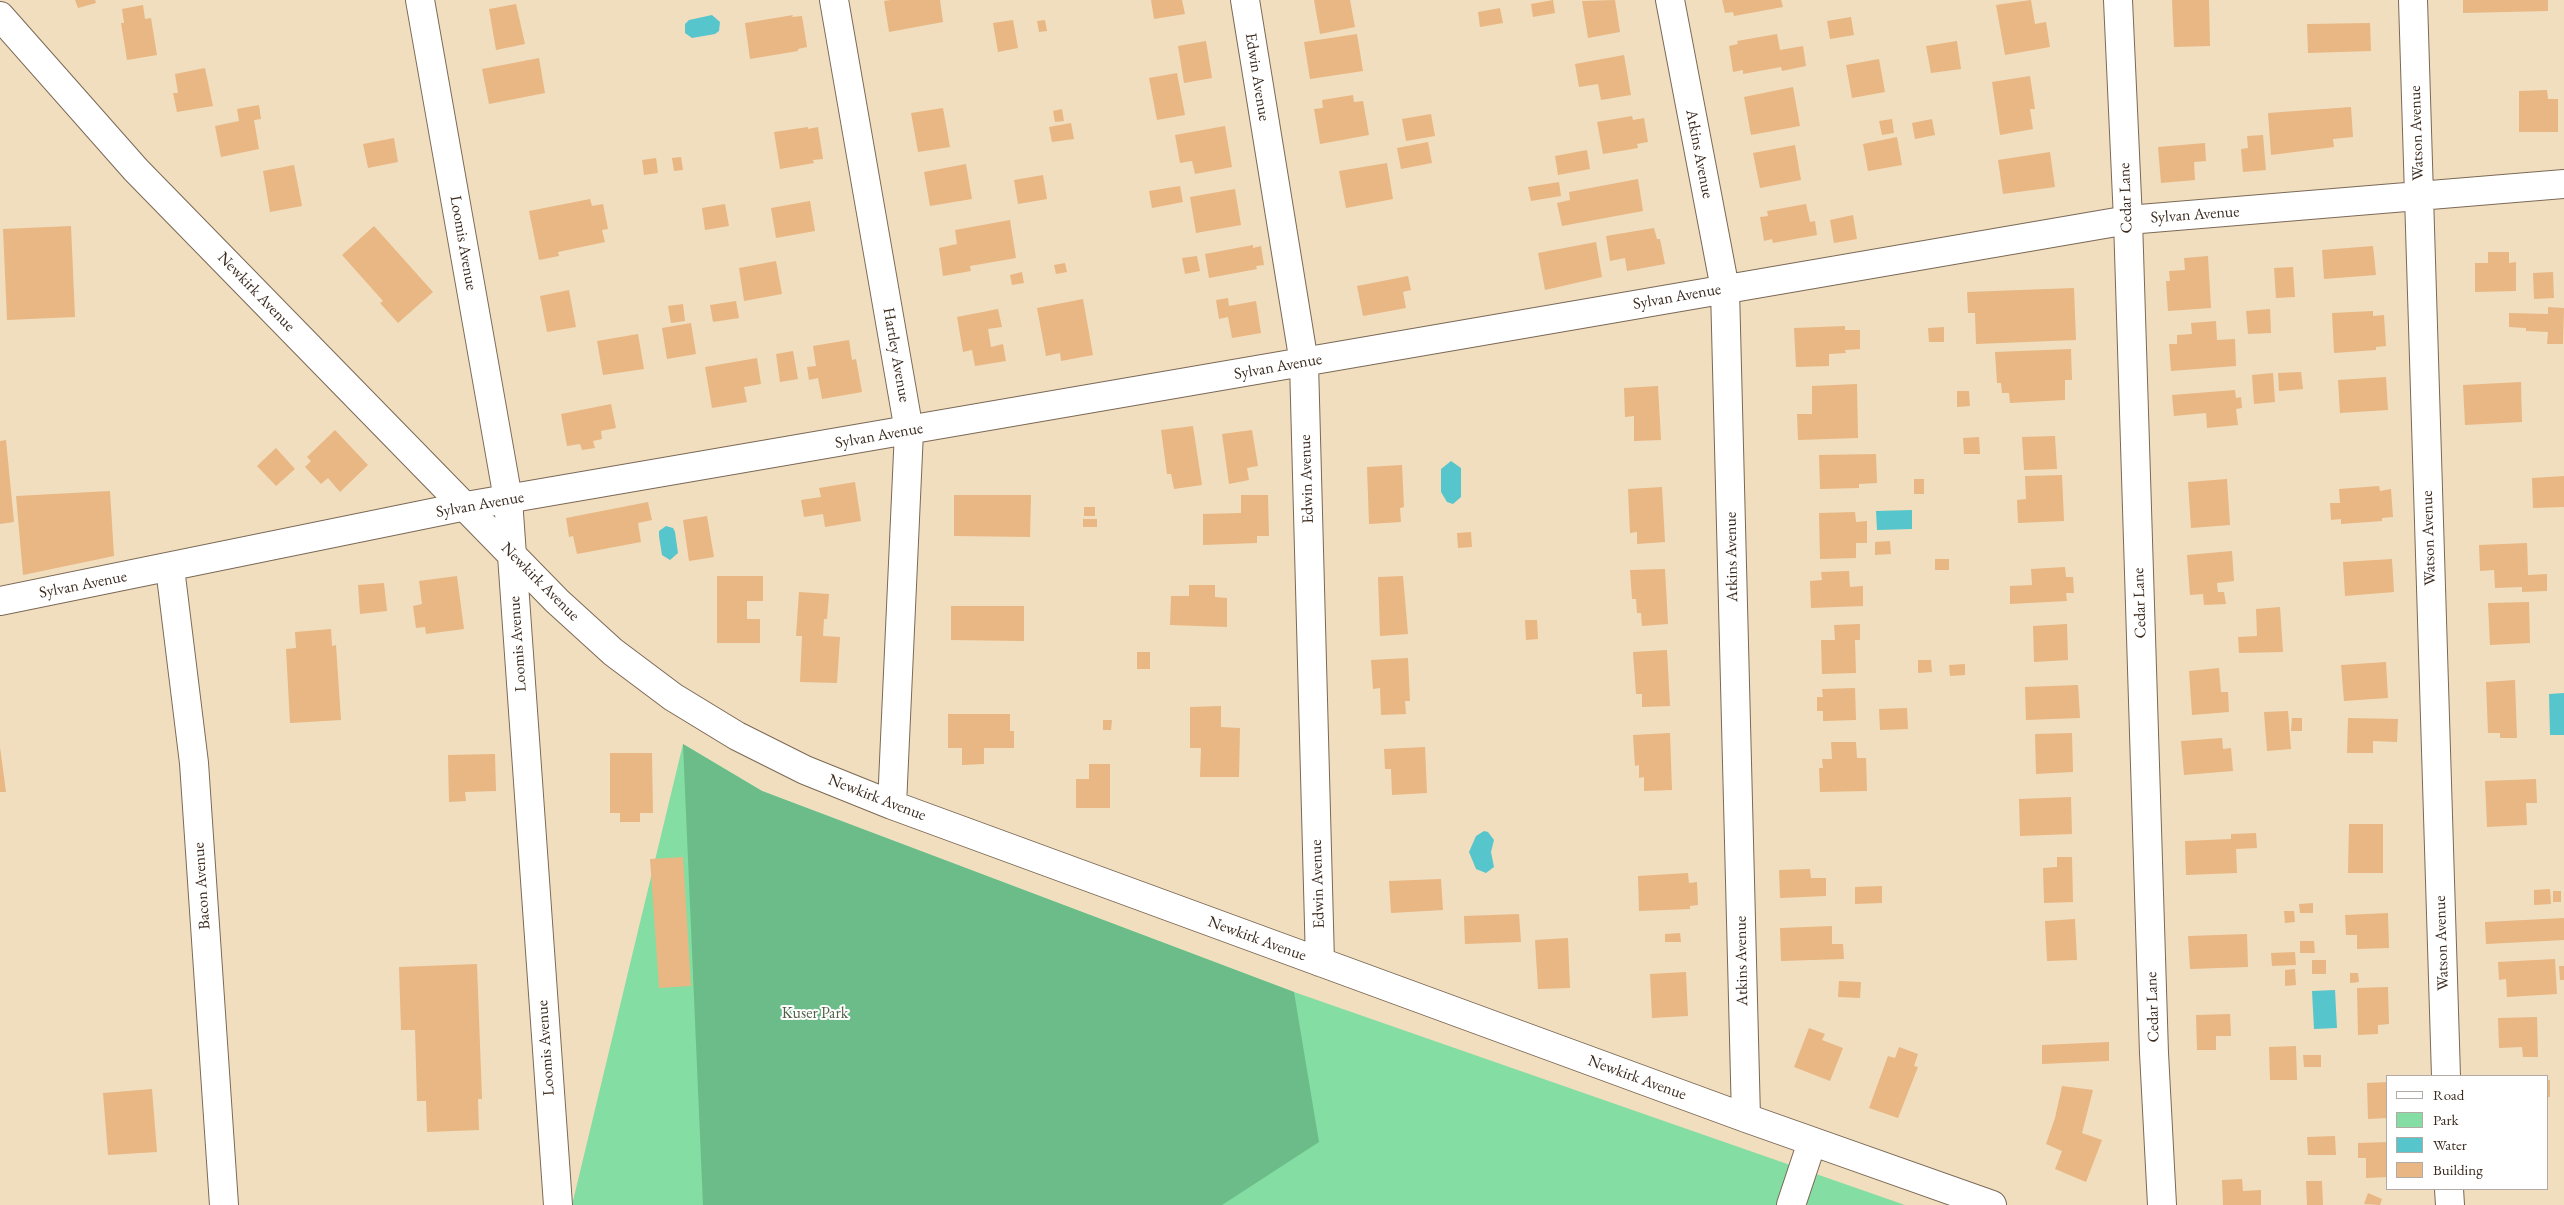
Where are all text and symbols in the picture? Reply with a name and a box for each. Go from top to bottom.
street label: Edwin Avenue [1241,31,1273,123]
street label: Watson Avenue [2406,85,2428,181]
street label: Atkins Avenue [1681,108,1717,200]
street label: Cedar Lane [2115,162,2137,234]
street label: Loomis Avenue [445,194,481,292]
street label: Sylvan Avenue [2150,202,2240,228]
street label: Newkirk Avenue [213,248,299,336]
street label: Sylvan Avenue [1632,280,1722,314]
street label: Hartley Avenue [878,306,914,404]
street label: Sylvan Avenue [1233,350,1323,384]
street label: Sylvan Avenue [834,419,924,453]
street label: Edwin Avenue [1296,434,1318,524]
street label: Sylvan Avenue [435,488,525,522]
street label: Watson Avenue [2418,490,2440,586]
street label: Atkins Avenue [1722,512,1742,602]
street label: Newkirk Avenue [497,539,583,625]
street label: Sylvan Avenue [37,567,129,603]
street label: Cedar Lane [2129,567,2151,639]
street label: Loomis Avenue [505,596,531,692]
street label: Newkirk Avenue [825,771,929,825]
street label: Edwin Avenue [1307,839,1329,929]
street label: Bacon Avenue [189,842,215,930]
street label: Watson Avenue [2431,895,2453,991]
street label: Newkirk Avenue [1205,912,1309,966]
street label: Atkins Avenue [1732,916,1752,1006]
street label: Cedar Lane [2142,971,2164,1043]
street label: Loomis Avenue [533,1000,559,1096]
park label: Kuser Park [782,1004,848,1024]
street label: Newkirk Avenue [1585,1051,1689,1105]
legend [2386,1075,2549,1190]
text: Road [2433,1085,2464,1104]
text: Park [2433,1110,2459,1129]
text: Water [2433,1135,2467,1154]
text: Building [2433,1160,2483,1179]

